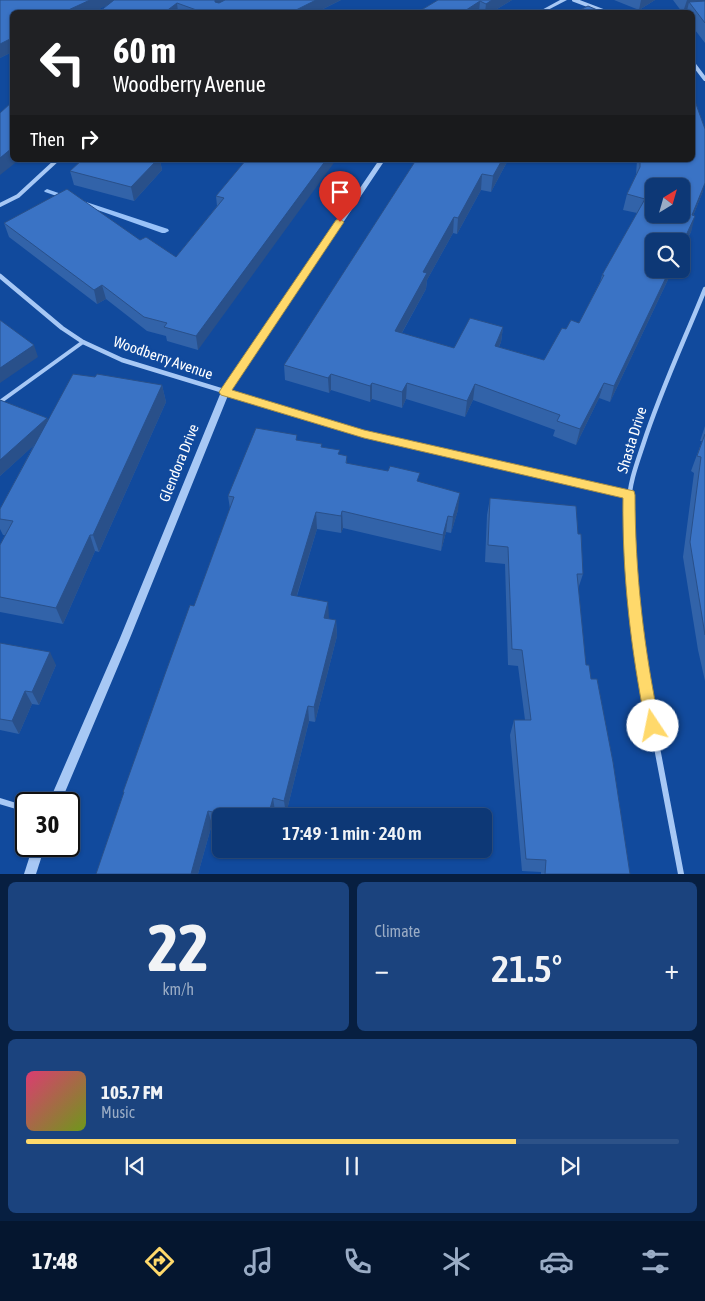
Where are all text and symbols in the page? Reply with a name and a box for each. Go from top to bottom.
icon: left [30,30,95,95]
text: 60 m [113,30,176,70]
text: Woodberry Avenue [113,71,266,97]
icon: right [75,125,103,153]
text: Then [30,128,65,150]
pin [319,171,361,222]
icon: arrive [326,178,354,206]
north arrow [645,178,690,222]
map controls [645,178,690,278]
button: search [645,233,690,278]
street label: Woodberry Avenue [111,333,215,383]
street label: Shasta Drive [613,405,650,475]
street label: Glendora Drive [155,421,202,504]
position arrow [626,699,678,751]
speed limit sign: 30 [15,792,80,857]
text: 17:49 · 1 min · 240 m [282,822,422,844]
text: 22 [148,910,209,985]
text: Climate [375,922,420,940]
text: 21.5° [491,947,562,990]
text: − [375,953,389,985]
text: + [664,953,679,985]
text: km/h [162,980,194,998]
text: 105.7 FM [101,1081,163,1103]
text: Music [101,1103,135,1121]
icon: previous [121,1152,149,1180]
icon: pause [338,1152,366,1180]
icon: next [556,1152,584,1180]
icon: directions [142,1244,177,1279]
icon: music [241,1244,276,1279]
icon: phone [340,1244,375,1279]
icon: climate [439,1244,474,1279]
icon: car [539,1244,574,1279]
icon: filters [638,1244,673,1279]
text: 17:48 [32,1248,77,1274]

